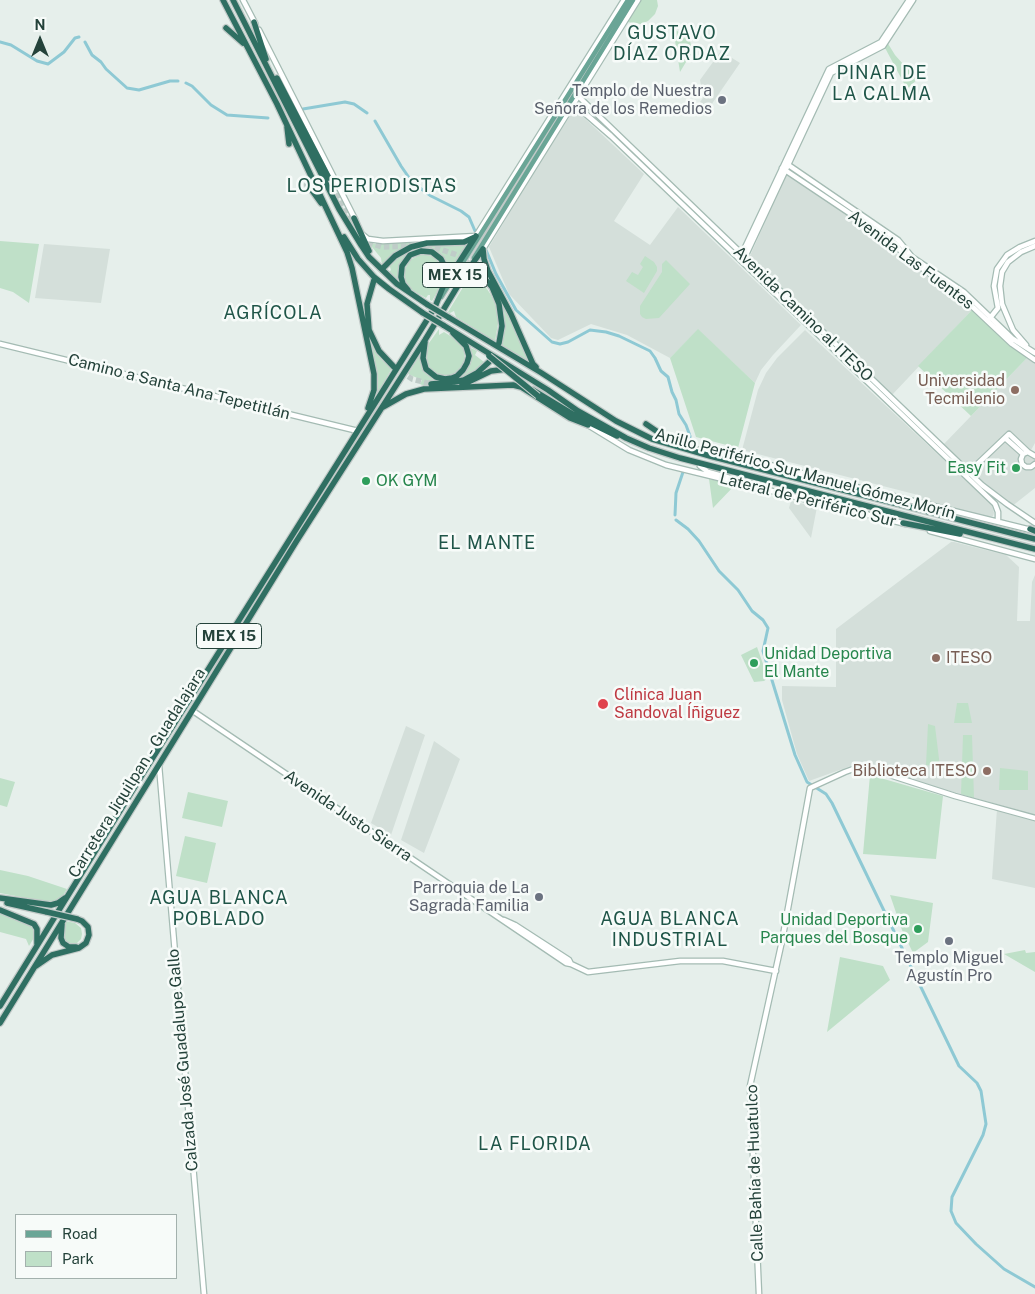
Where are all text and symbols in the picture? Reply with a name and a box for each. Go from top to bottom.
north arrow [15,15,65,65]
text: N [35,17,45,33]
district label: GUSTAVO DÍAZ ORDAZ [612,22,732,64]
district label: PINAR DE LA CALMA [831,62,933,104]
place label: Templo de Nuestra Señora de los Remedios [534,81,712,119]
marker: Templo de Nuestra Señora de los Remedios [716,94,728,106]
district label: LOS PERIODISTAS [285,175,459,197]
street label: Avenida Las Fuentes [844,207,978,313]
street label: Avenida Camino al ITESO [729,242,877,386]
road number: MEX 15 [422,262,488,288]
district label: AGRÍCOLA [222,302,324,324]
street label: Camino a Santa Ana Tepetitlán [66,350,292,424]
place label: Universidad Tecmilenio [917,371,1005,409]
marker: Universidad Tecmilenio [1009,384,1021,396]
street label: Anillo Periférico Sur Manuel Gómez Morín [653,425,957,523]
place label: Easy Fit [947,458,1006,478]
marker: Easy Fit [1010,462,1022,474]
street label: Lateral de Periférico Sur [718,469,898,531]
place label: OK GYM [376,471,438,491]
marker: OK GYM [360,475,372,487]
district label: EL MANTE [437,532,537,554]
road number: MEX 15 [196,624,262,648]
place label: Unidad Deportiva El Mante [764,644,892,682]
place label: ITESO [946,648,992,668]
marker: ITESO [930,652,942,664]
marker: Unidad Deportiva El Mante [748,657,760,669]
street label: Carretera Jiquilpan - Guadalajara [64,665,210,881]
place label: Clínica Juan Sandoval Íñiguez [614,685,740,723]
marker: Clínica Juan Sandoval Íñiguez [596,697,610,711]
place label: Biblioteca ITESO [853,761,977,781]
marker: Biblioteca ITESO [981,765,993,777]
street label: Avenida Justo Sierra [280,766,416,866]
place label: Parroquia de La Sagrada Familia [409,878,529,916]
district label: AGUA BLANCA POBLADO [148,887,290,930]
marker: Parroquia de La Sagrada Familia [533,891,545,903]
district label: AGUA BLANCA INDUSTRIAL [599,908,741,951]
place label: Unidad Deportiva Parques del Bosque [760,910,908,948]
marker: Unidad Deportiva Parques del Bosque [912,923,924,935]
marker: Templo Miguel Agustín Pro [943,935,955,947]
street label: Calzada José Guadalupe Gallo [164,948,202,1172]
place label: Templo Miguel Agustín Pro [894,948,1004,986]
street label: Calle Bahía de Huatulco [742,1084,768,1262]
district label: LA FLORIDA [477,1133,593,1155]
legend [15,1214,178,1279]
text: Road [62,1225,98,1242]
text: Park [62,1250,94,1267]

